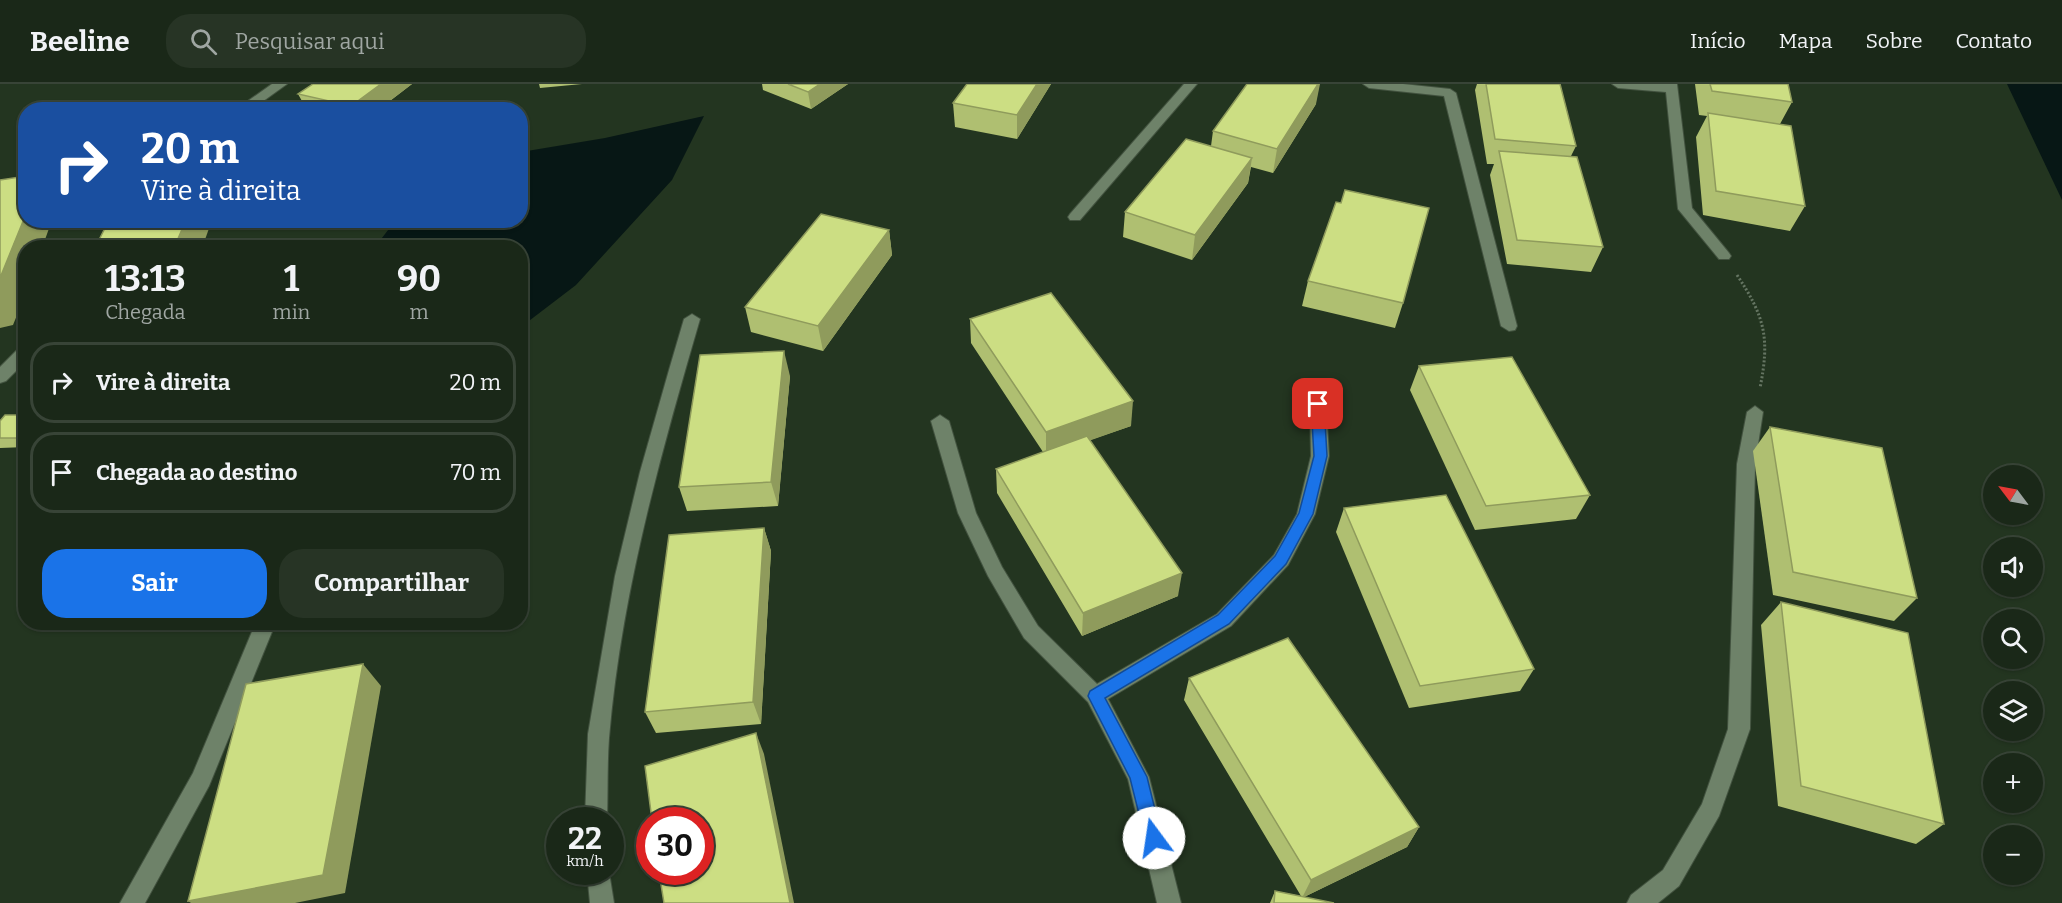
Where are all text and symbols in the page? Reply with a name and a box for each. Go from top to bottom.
search box [166,14,586,68]
text: Beeline [30,25,130,58]
icon: search [187,25,220,58]
text: Pesquisar aqui [235,28,385,55]
text: Início [1690,28,1746,54]
text: Mapa [1779,28,1833,54]
text: Sobre [1866,28,1922,54]
text: Contato [1955,28,2032,54]
text: 20 m [141,124,239,174]
icon: right [42,126,120,204]
text: Vire à direita [141,175,301,207]
text: 13:13 [105,257,186,301]
text: 1 [284,257,299,301]
text: 90 [397,257,441,301]
text: Chegada [105,300,185,324]
text: min [273,300,310,324]
text: m [410,300,429,324]
icon: right [45,366,78,399]
text: Vire à direita [96,369,230,396]
text: 20 m [450,369,501,396]
pin [1292,378,1343,429]
icon: arrive [1301,387,1334,420]
icon: arrive [45,456,78,489]
text: Chegada ao destino [96,459,297,486]
text: 70 m [451,459,501,486]
north arrow [1983,465,2043,525]
map controls [1983,465,2043,885]
button: sound [1983,537,2043,597]
button: Sair [42,549,267,618]
button: Compartilhar [279,549,504,618]
button: search [1983,609,2043,669]
button: layers [1983,681,2043,741]
button: + [1983,753,2043,813]
position arrow [1122,806,1186,870]
speed limit sign: 30 [636,807,714,885]
text: 22 [568,821,602,857]
button: − [1983,825,2043,885]
text: km/h [566,852,604,870]

